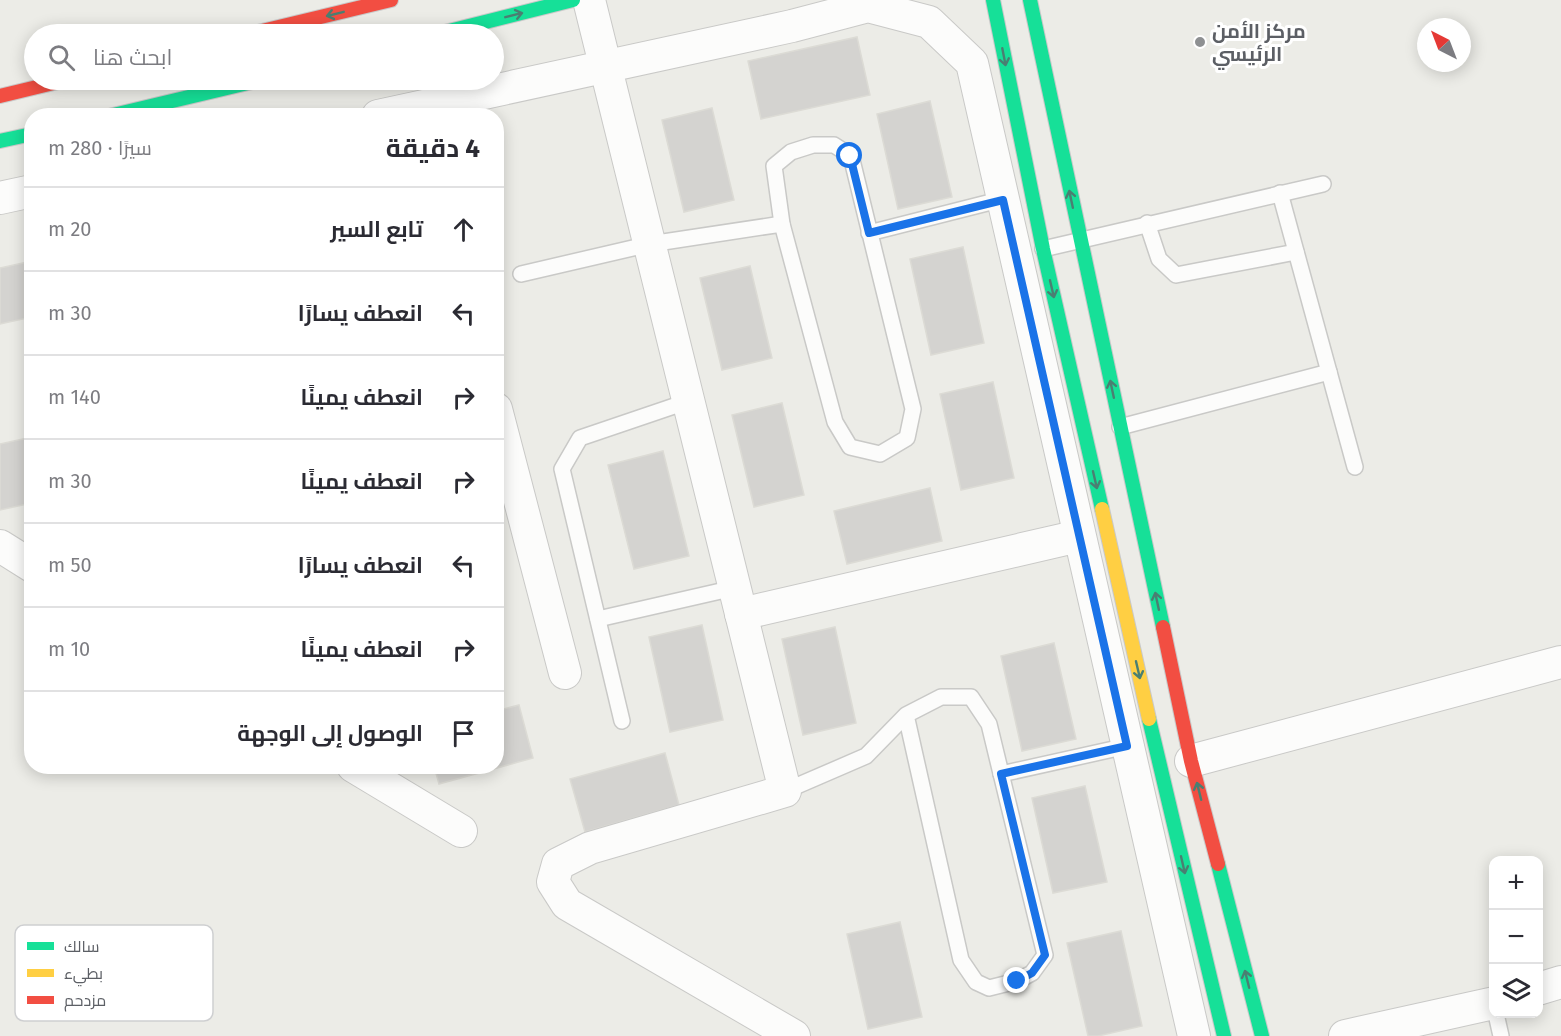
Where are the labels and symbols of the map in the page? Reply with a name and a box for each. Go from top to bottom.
one-way arrow [325,8,344,20]
one-way arrow [505,9,524,20]
north arrow [1417,18,1471,72]
place label: مركز الأمن الرئيسي [1212,19,1306,70]
marker: مركز الأمن الرئيسي [1193,35,1207,49]
one-way arrow [999,47,1010,67]
route start [836,142,862,168]
one-way arrow [1065,189,1077,208]
one-way arrow [1047,280,1059,299]
one-way arrow [1106,380,1117,400]
one-way arrow [1090,469,1101,489]
one-way arrow [1151,591,1162,611]
one-way arrow [1133,660,1144,679]
one-way arrow [1192,781,1204,800]
one-way arrow [1178,856,1190,875]
legend [15,925,213,1021]
text: سالك [64,937,99,956]
text: بطيء [64,964,103,987]
route end [1003,967,1029,993]
one-way arrow [1241,970,1253,989]
text: مزدحم [64,991,106,1012]

